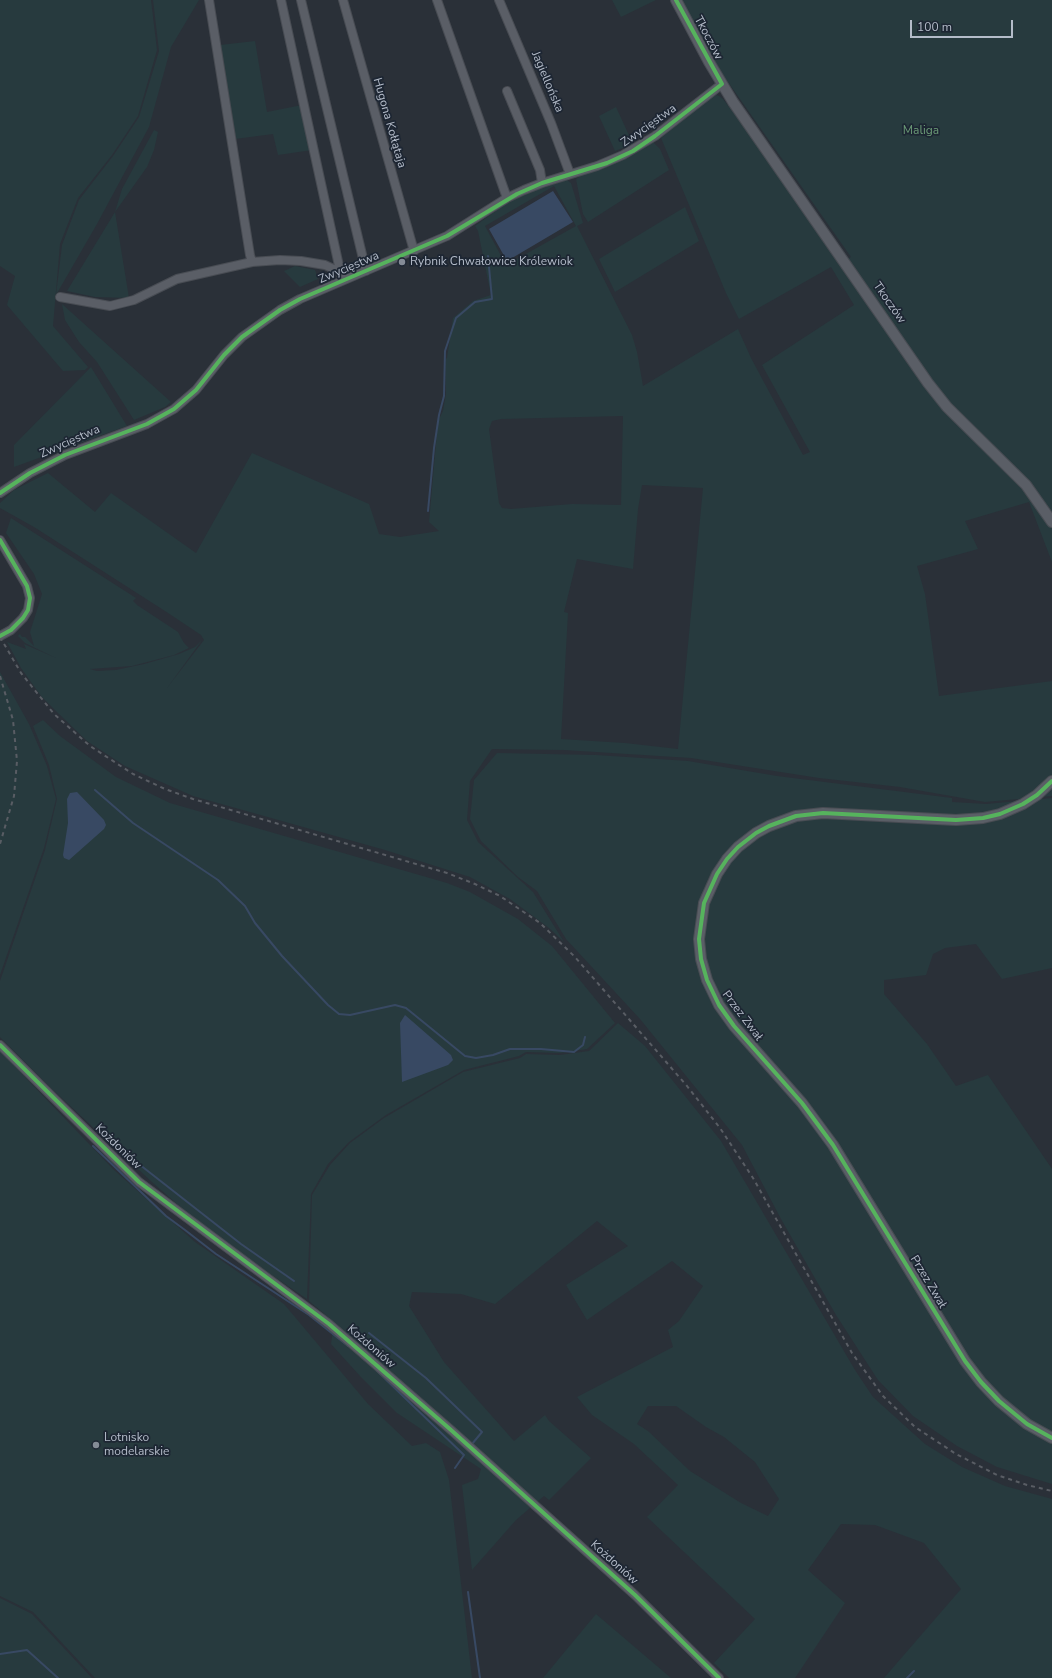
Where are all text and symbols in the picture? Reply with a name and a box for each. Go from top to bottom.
scale bar [912,12,1015,38]
street label: Tkoczów [691,14,725,62]
text: 100 m [917,19,952,35]
street label: Jagiellońska [528,49,566,115]
street label: Hugona Kołłątaja [369,76,409,170]
street label: Zwycięstwa [619,102,679,150]
park label: Maliga [903,124,939,138]
street label: Zwycięstwa [317,249,381,287]
place label: Rybnik Chwałowice Królewiok [410,255,573,269]
marker: Rybnik Chwałowice Królewiok [397,257,407,267]
street label: Tkoczów [870,279,908,327]
street label: Zwycięstwa [38,422,102,462]
street label: Przez Zwał [719,988,765,1044]
street label: Kożdoniów [92,1121,144,1173]
street label: Przez Zwał [907,1253,949,1311]
street label: Kożdoniów [344,1322,398,1372]
place label: Lotnisko modelarskie [104,1431,169,1459]
marker: Lotnisko modelarskie [91,1440,101,1450]
street label: Kożdoniów [587,1538,641,1588]

